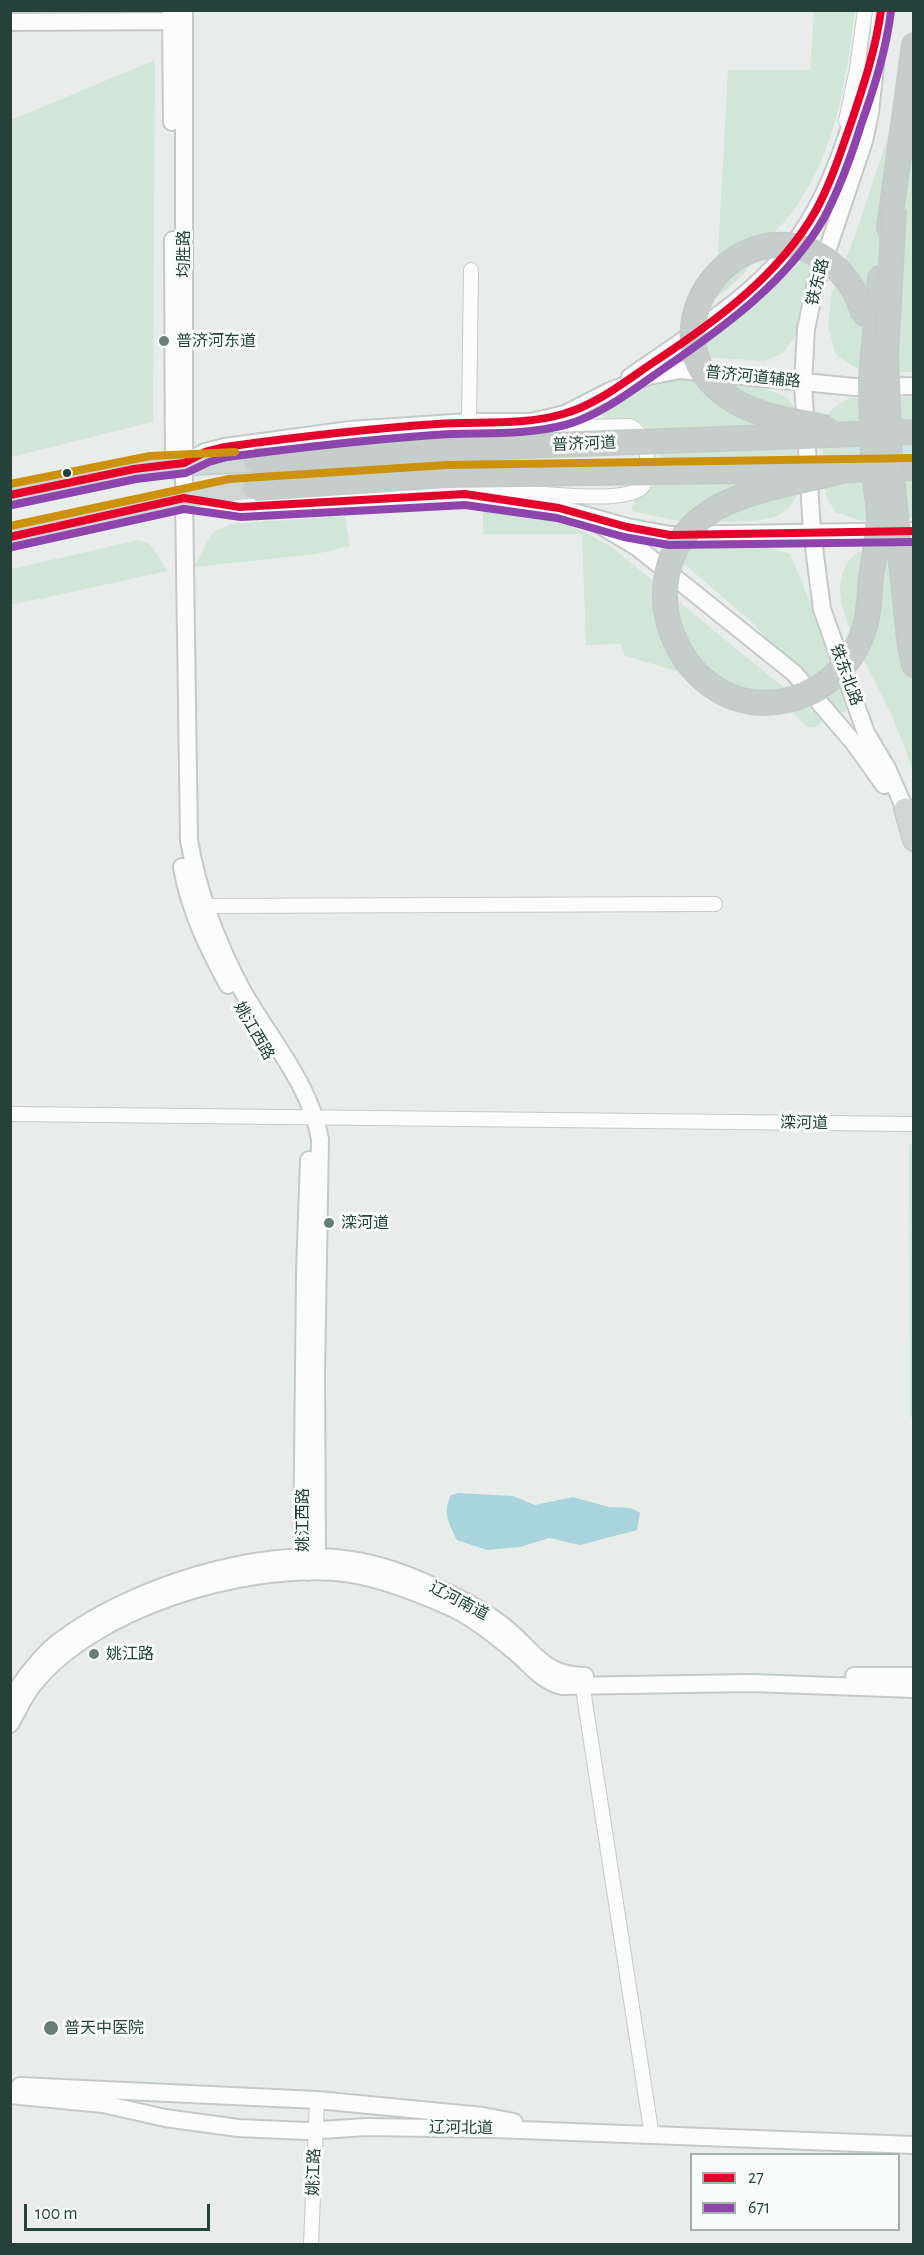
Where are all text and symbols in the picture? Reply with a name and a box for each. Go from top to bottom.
street label: 均胜路 [174,230,194,278]
street label: 铁东路 [803,256,833,308]
place label: 普济河东道 [176,331,256,351]
marker: 普济河东道 [157,334,171,348]
street label: 普济河道辅路 [704,362,802,392]
street label: 普济河道 [552,433,616,455]
unlabelled marker [61,467,73,479]
street label: 铁东北路 [826,642,866,708]
street label: 姚江西路 [230,998,278,1064]
street label: 滦河道 [780,1113,828,1133]
place label: 滦河道 [341,1213,389,1233]
marker: 滦河道 [322,1216,336,1230]
street label: 姚江西路 [293,1488,313,1552]
street label: 辽河南道 [426,1578,492,1624]
place label: 姚江路 [106,1644,154,1664]
marker: 姚江路 [87,1647,101,1661]
place label: 普天中医院 [64,2018,144,2038]
marker: 普天中医院 [42,2019,60,2037]
street label: 辽河北道 [429,2118,493,2138]
street label: 姚江路 [304,2148,324,2196]
legend [690,2153,900,2231]
text: 27 [748,2169,764,2187]
scale bar [27,2192,213,2230]
text: 671 [748,2199,770,2217]
text: 100 m [35,2205,78,2223]

